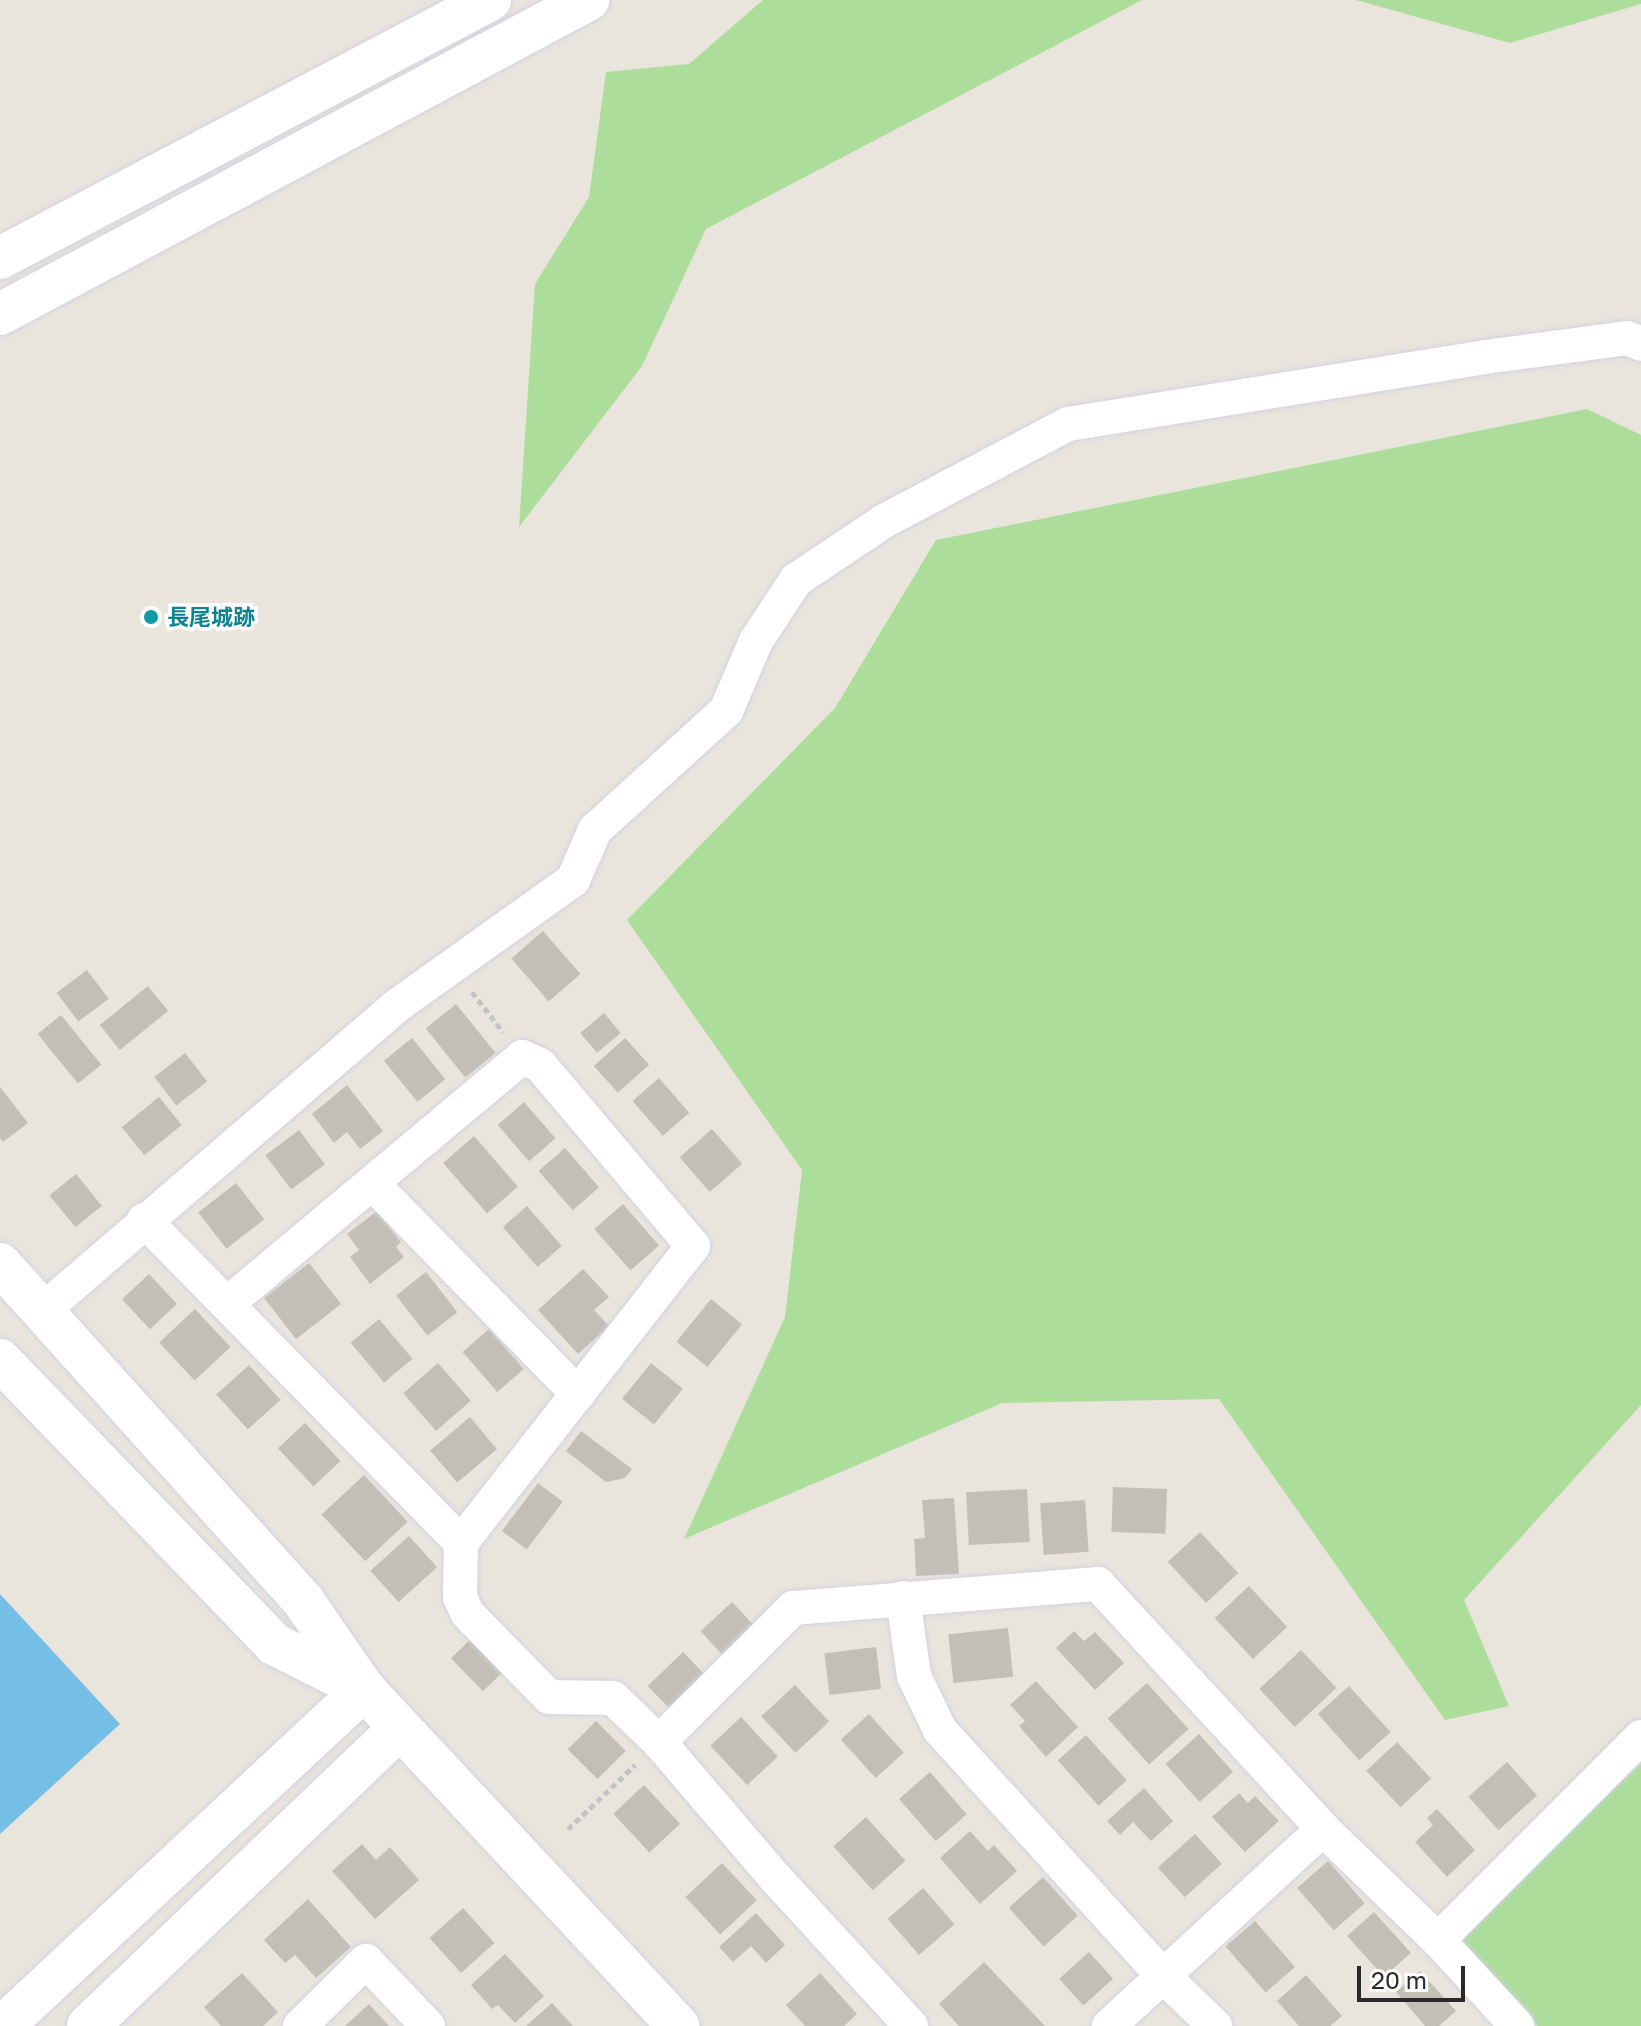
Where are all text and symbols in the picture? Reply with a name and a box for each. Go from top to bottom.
place label: 長尾城跡 [167,604,255,630]
marker: 長尾城跡 [142,608,160,626]
scale bar [1361,1950,1469,2000]
text: 20 m [1371,1965,1427,1994]

